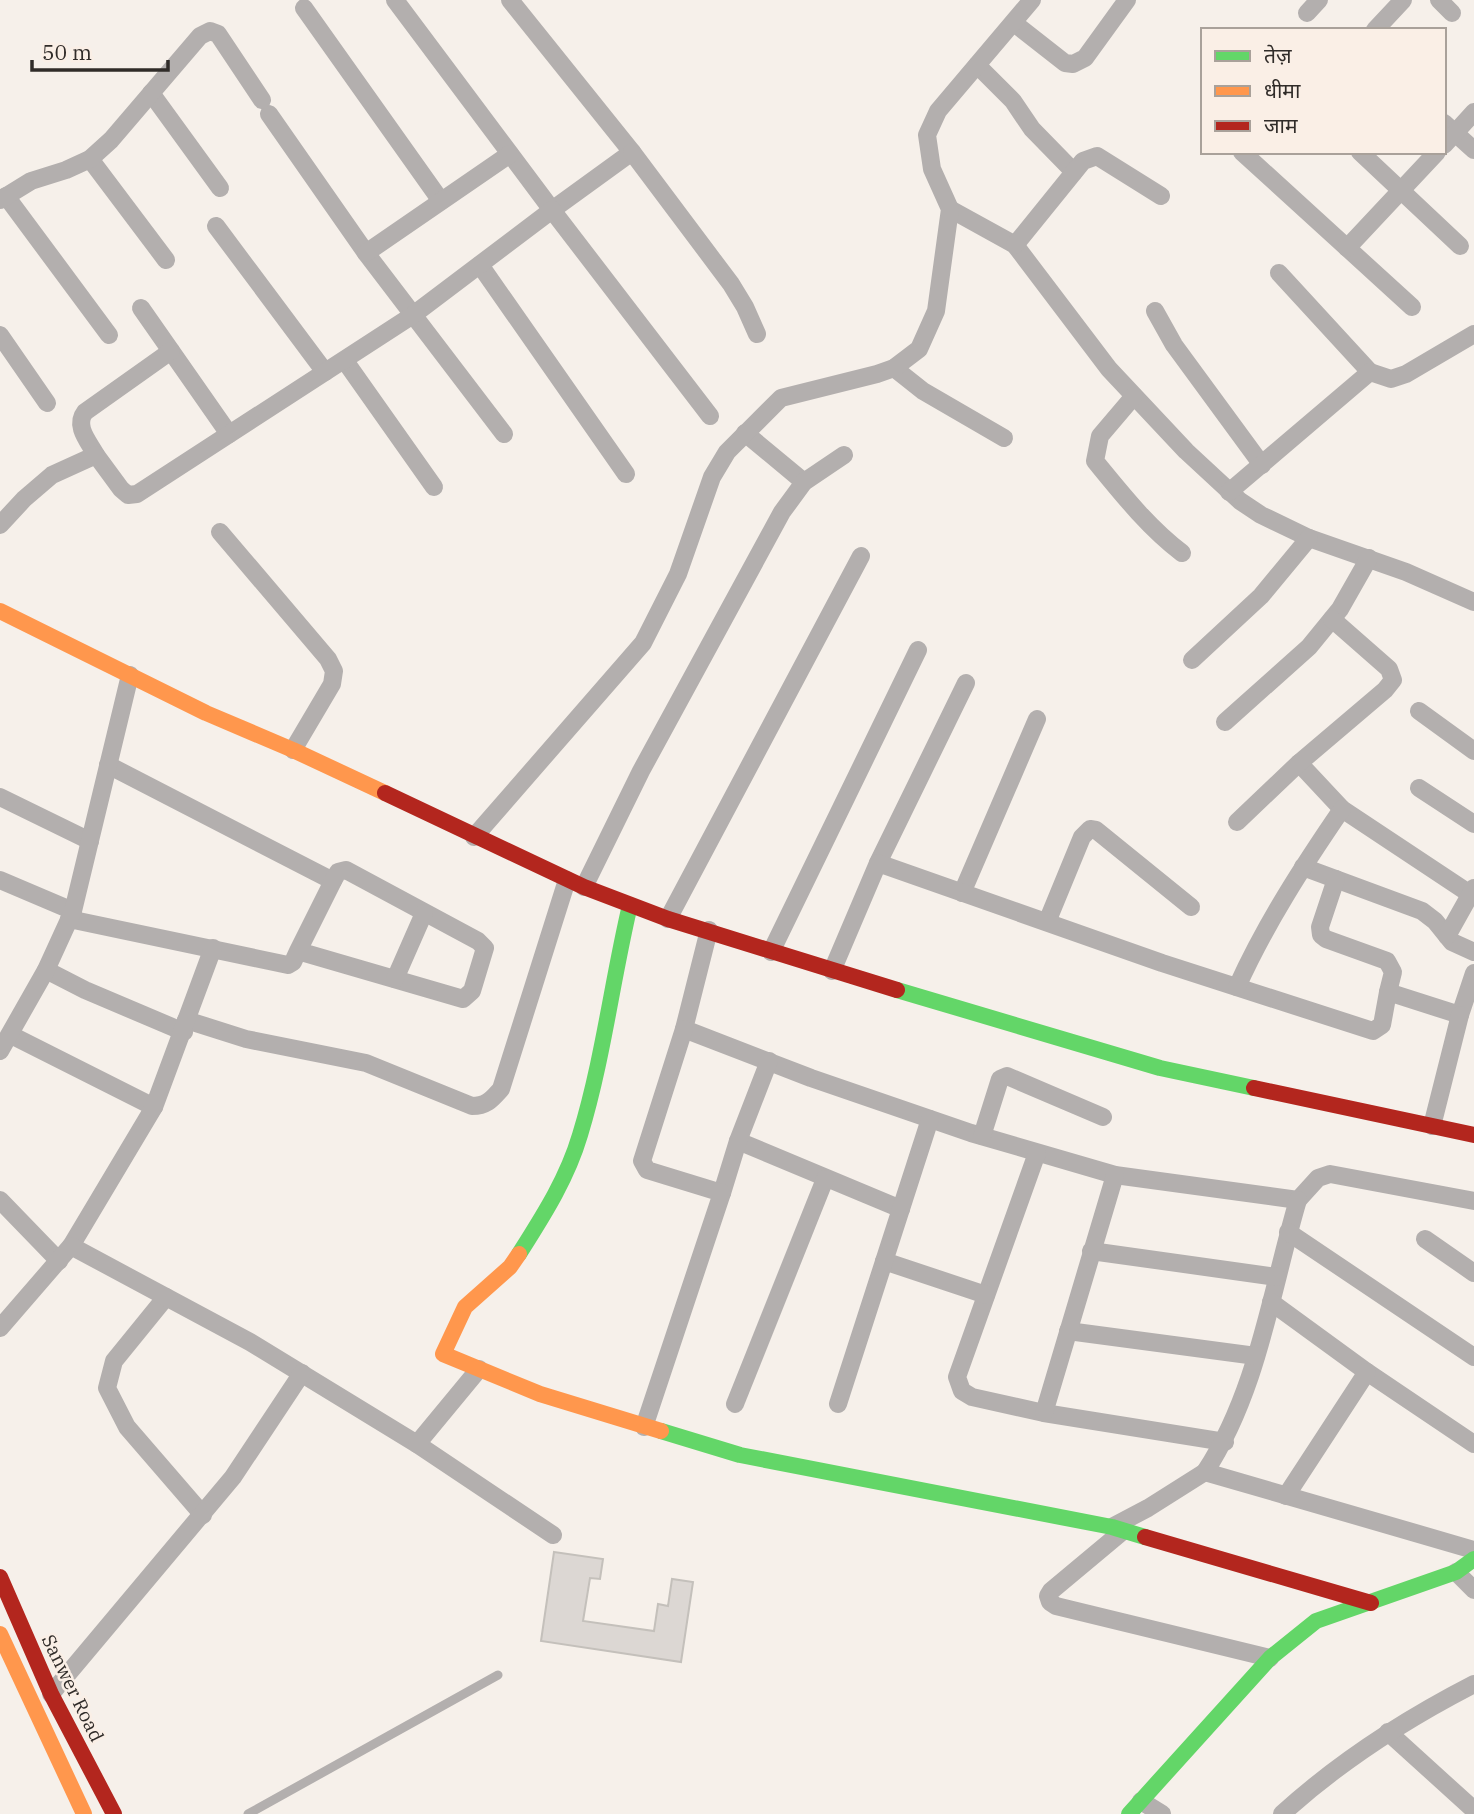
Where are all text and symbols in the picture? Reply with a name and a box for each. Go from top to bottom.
scale bar [32,28,168,72]
legend [1201,28,1446,154]
text: 50 m [42,38,92,66]
text: तेज़ [1264,41,1292,69]
text: धीमा [1264,76,1301,104]
text: जाम [1264,111,1298,139]
street label: Sanwer Road [37,1630,109,1746]

